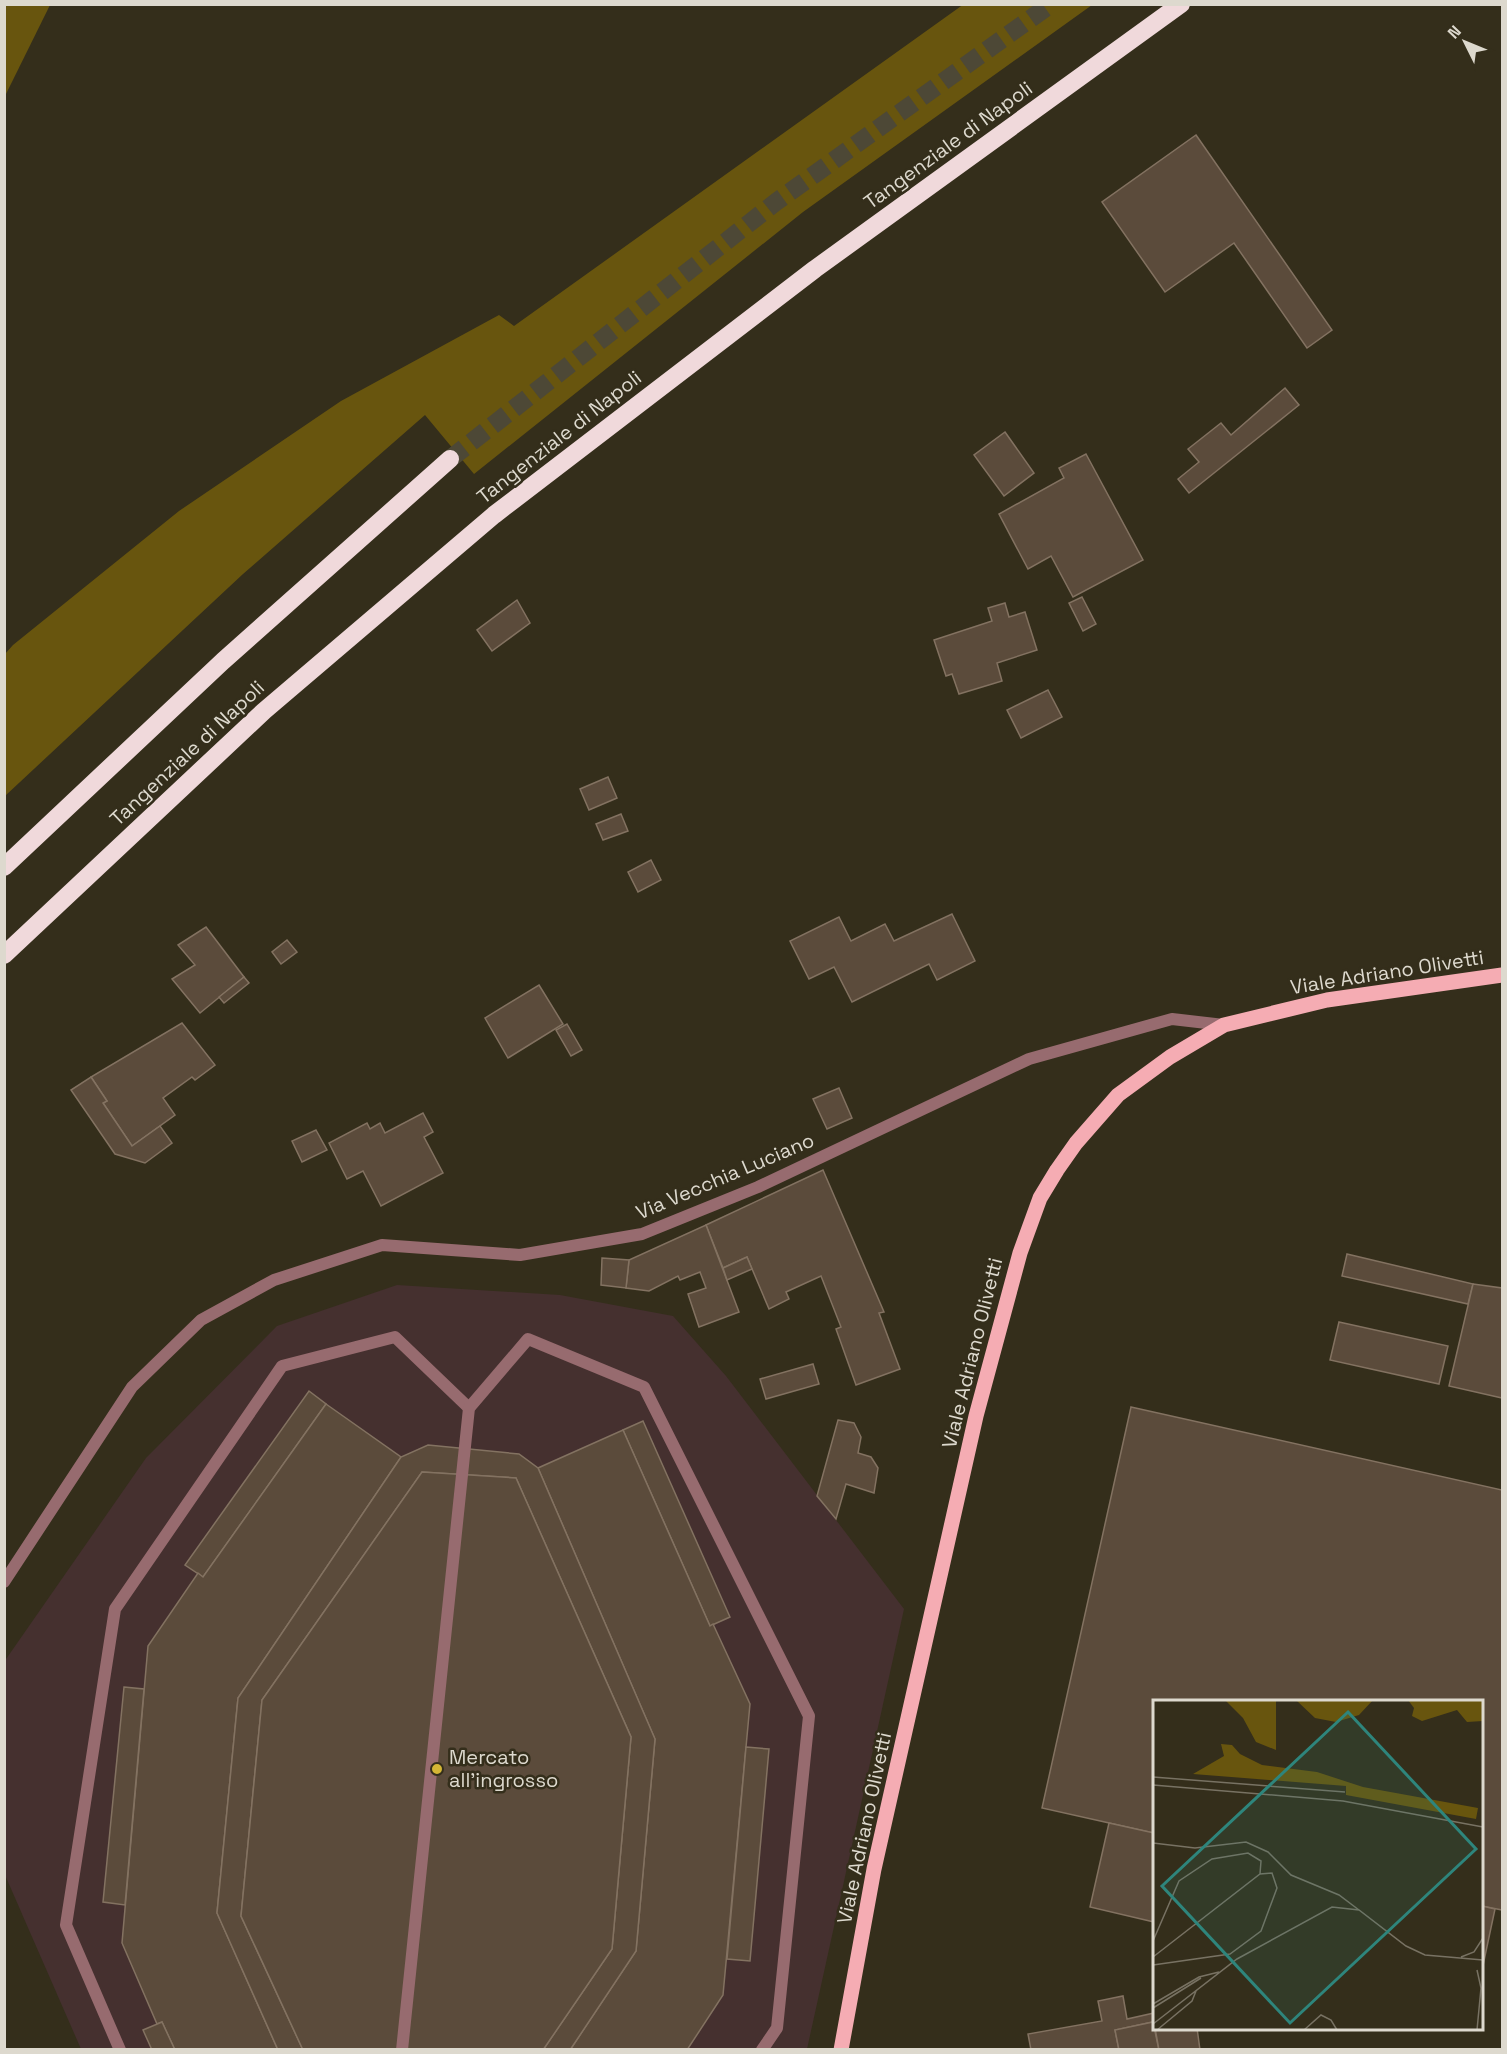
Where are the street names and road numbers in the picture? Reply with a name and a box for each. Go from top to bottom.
street label: Tangenziale di Napoli [859,75,1037,215]
street label: Tangenziale di Napoli [471,365,647,509]
street label: Tangenziale di Napoli [104,675,270,831]
street label: Viale Adriano Olivetti [1288,944,1486,1000]
street label: Via Vecchia Luciano [632,1127,818,1225]
street label: Viale Adriano Olivetti [936,1255,1008,1451]
street label: Viale Adriano Olivetti [831,1730,897,1926]

